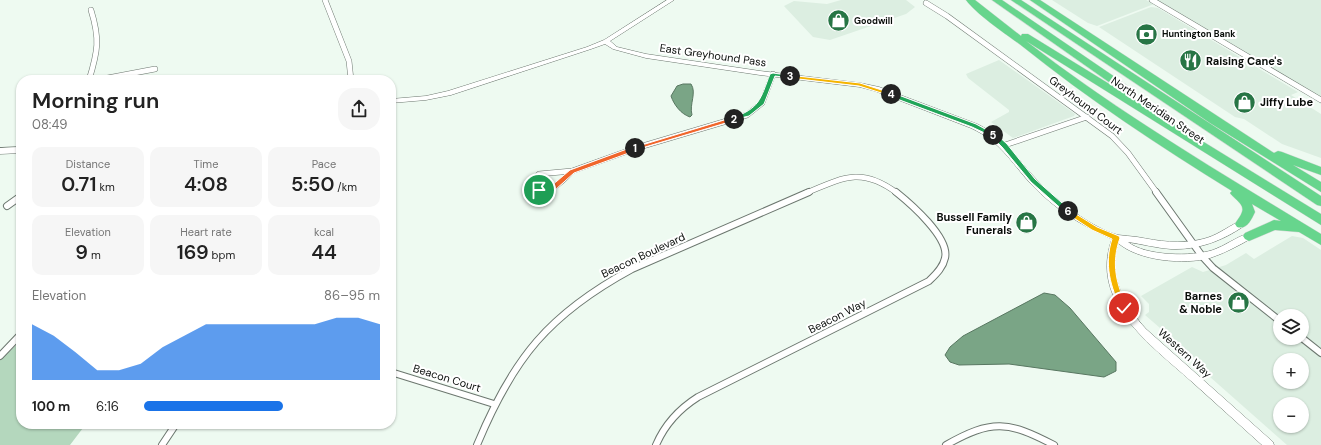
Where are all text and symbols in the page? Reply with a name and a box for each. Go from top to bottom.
shop icon: Goodwill [825,8,851,34]
place label: Goodwill [854,15,893,27]
bank icon: Huntington Bank [1133,21,1159,47]
place label: Huntington Bank [1162,28,1236,40]
street label: East Greyhound Pass [659,41,767,69]
restaurant icon: Raising Cane's [1178,48,1204,74]
place label: Raising Cane's [1206,54,1283,68]
pin: 3 [780,66,800,86]
text: 3 [787,69,793,83]
street label: Greyhound Court [1046,73,1126,137]
street label: North Meridian Street [1109,73,1207,147]
pin: 4 [881,84,901,104]
text: Morning run [32,86,159,115]
text: 4 [887,87,895,101]
button: share [338,88,380,130]
shop icon: Jiffy Lube [1232,89,1258,115]
place label: Jiffy Lube [1260,95,1313,109]
pin: 2 [724,109,744,129]
text: 2 [731,112,737,126]
text: 08:49 [32,116,67,133]
pin: 5 [983,125,1003,145]
text: 5 [990,128,996,142]
pin: 1 [625,138,645,158]
text: 1 [633,141,637,155]
text: Distance [66,157,110,171]
text: Time [194,157,218,171]
text: Pace [312,157,336,171]
text: 0.71 [61,171,96,197]
text: 4:08 [184,171,228,197]
text: 5:50 [291,171,334,197]
pin [522,173,556,207]
icon: arrive [528,179,550,201]
text: km [96,180,115,194]
text: /km [334,180,357,194]
pin: 6 [1058,201,1078,221]
text: 6 [1065,204,1071,218]
place label: Bussell Family Funerals [936,210,1012,237]
shop icon: Bussell Family Funerals [1014,210,1040,236]
text: Elevation [65,225,111,239]
text: Heart rate [180,225,232,239]
text: kcal [314,225,334,239]
street label: Beacon Boulevard [599,229,687,281]
text: 9 [75,239,88,265]
text: 169 [177,239,209,265]
text: 44 [311,239,337,265]
text: m [88,248,101,262]
text: bpm [209,248,235,262]
text: Elevation [32,287,86,304]
text: 86–95 m [324,287,380,304]
place label: Barnes & Noble [1179,289,1222,316]
shop icon: Barnes & Noble [1225,289,1251,315]
pin [1107,291,1141,325]
street label: Beacon Way [806,295,868,337]
icon: check [1113,297,1135,319]
map controls [1273,309,1309,433]
button: layers [1273,309,1309,345]
street label: Western Way [1155,325,1215,381]
button: + [1273,353,1309,389]
street label: Beacon Court [411,361,483,395]
button: − [1273,397,1309,433]
text: 100 m [32,398,70,415]
text: 6:16 [96,398,119,415]

